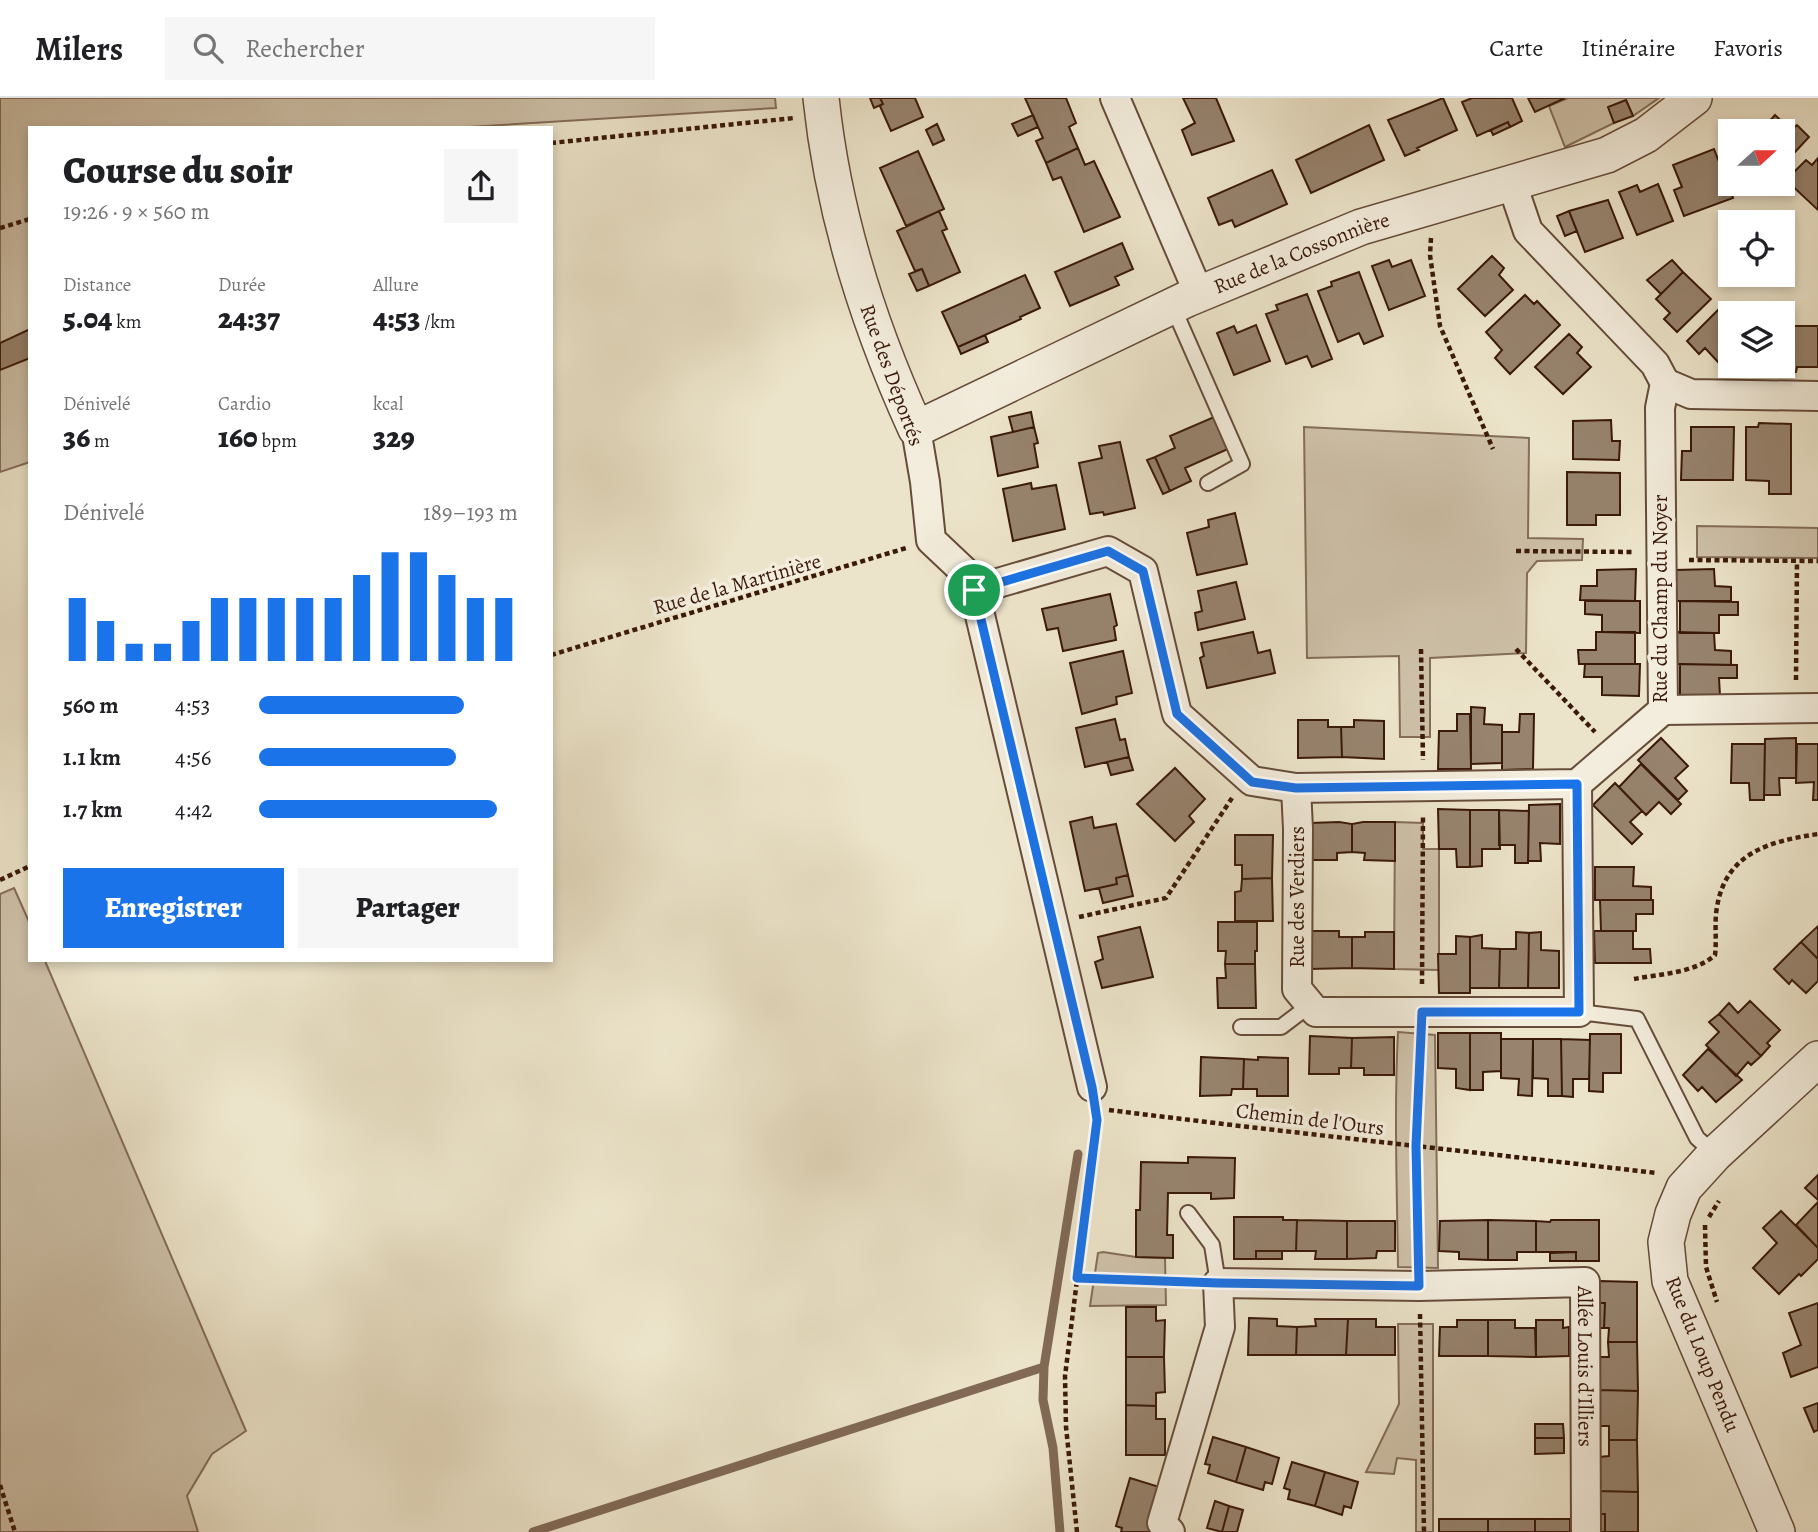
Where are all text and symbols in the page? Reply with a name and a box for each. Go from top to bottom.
search box [165,17,655,80]
text: Milers [35,26,123,71]
icon: search [189,29,227,67]
text: Rechercher [245,31,365,66]
text: Carte [1489,32,1543,64]
text: Itinéraire [1581,32,1675,64]
text: Favoris [1713,32,1783,64]
north arrow [1718,119,1796,196]
map controls [1718,119,1795,378]
text: Course du soir [63,144,293,196]
button: share [444,149,518,223]
text: 19:26 · 9 × 560 m [63,196,210,227]
street label: Rue de la Cossonnière [1209,205,1393,301]
button: locate [1718,210,1795,287]
text: Distance [63,272,131,298]
text: Durée [218,272,266,298]
text: Allure [373,272,419,298]
text: 5.04 [63,298,112,338]
text: 24:37 [218,298,280,338]
text: 4:53 [373,298,420,338]
street label: Rue des Déportés [853,300,931,450]
button: layers [1718,301,1795,378]
text: km [112,309,142,335]
text: /km [420,309,456,335]
text: Dénivelé [63,391,130,417]
text: Cardio [218,391,271,417]
text: kcal [373,391,403,417]
text: 36 [63,417,90,457]
text: 160 [218,417,258,457]
text: 329 [373,417,415,457]
text: m [90,428,110,454]
text: bpm [258,428,297,454]
street label: Rue du Champ du Noyer [1646,495,1674,703]
text: Dénivelé [63,497,145,528]
text: 189–193 m [423,497,518,528]
street label: Rue de la Martinière [650,547,824,621]
pin [944,560,1004,620]
icon: arrive [955,571,993,609]
text: 560 m [63,690,118,721]
text: 4:53 [175,690,210,721]
text: 1.1 km [63,742,121,773]
text: 4:56 [175,742,211,773]
text: 1.7 km [63,794,123,825]
text: 4:42 [175,794,212,825]
street label: Rue des Verdiers [1283,826,1311,968]
button: Enregistrer [63,868,284,948]
button: Partager [298,868,518,948]
street label: Chemin de l'Ours [1234,1096,1386,1142]
street label: Rue du Loup Pendu [1659,1272,1747,1437]
street label: Allée Louis d'Illiers [1571,1285,1600,1447]

